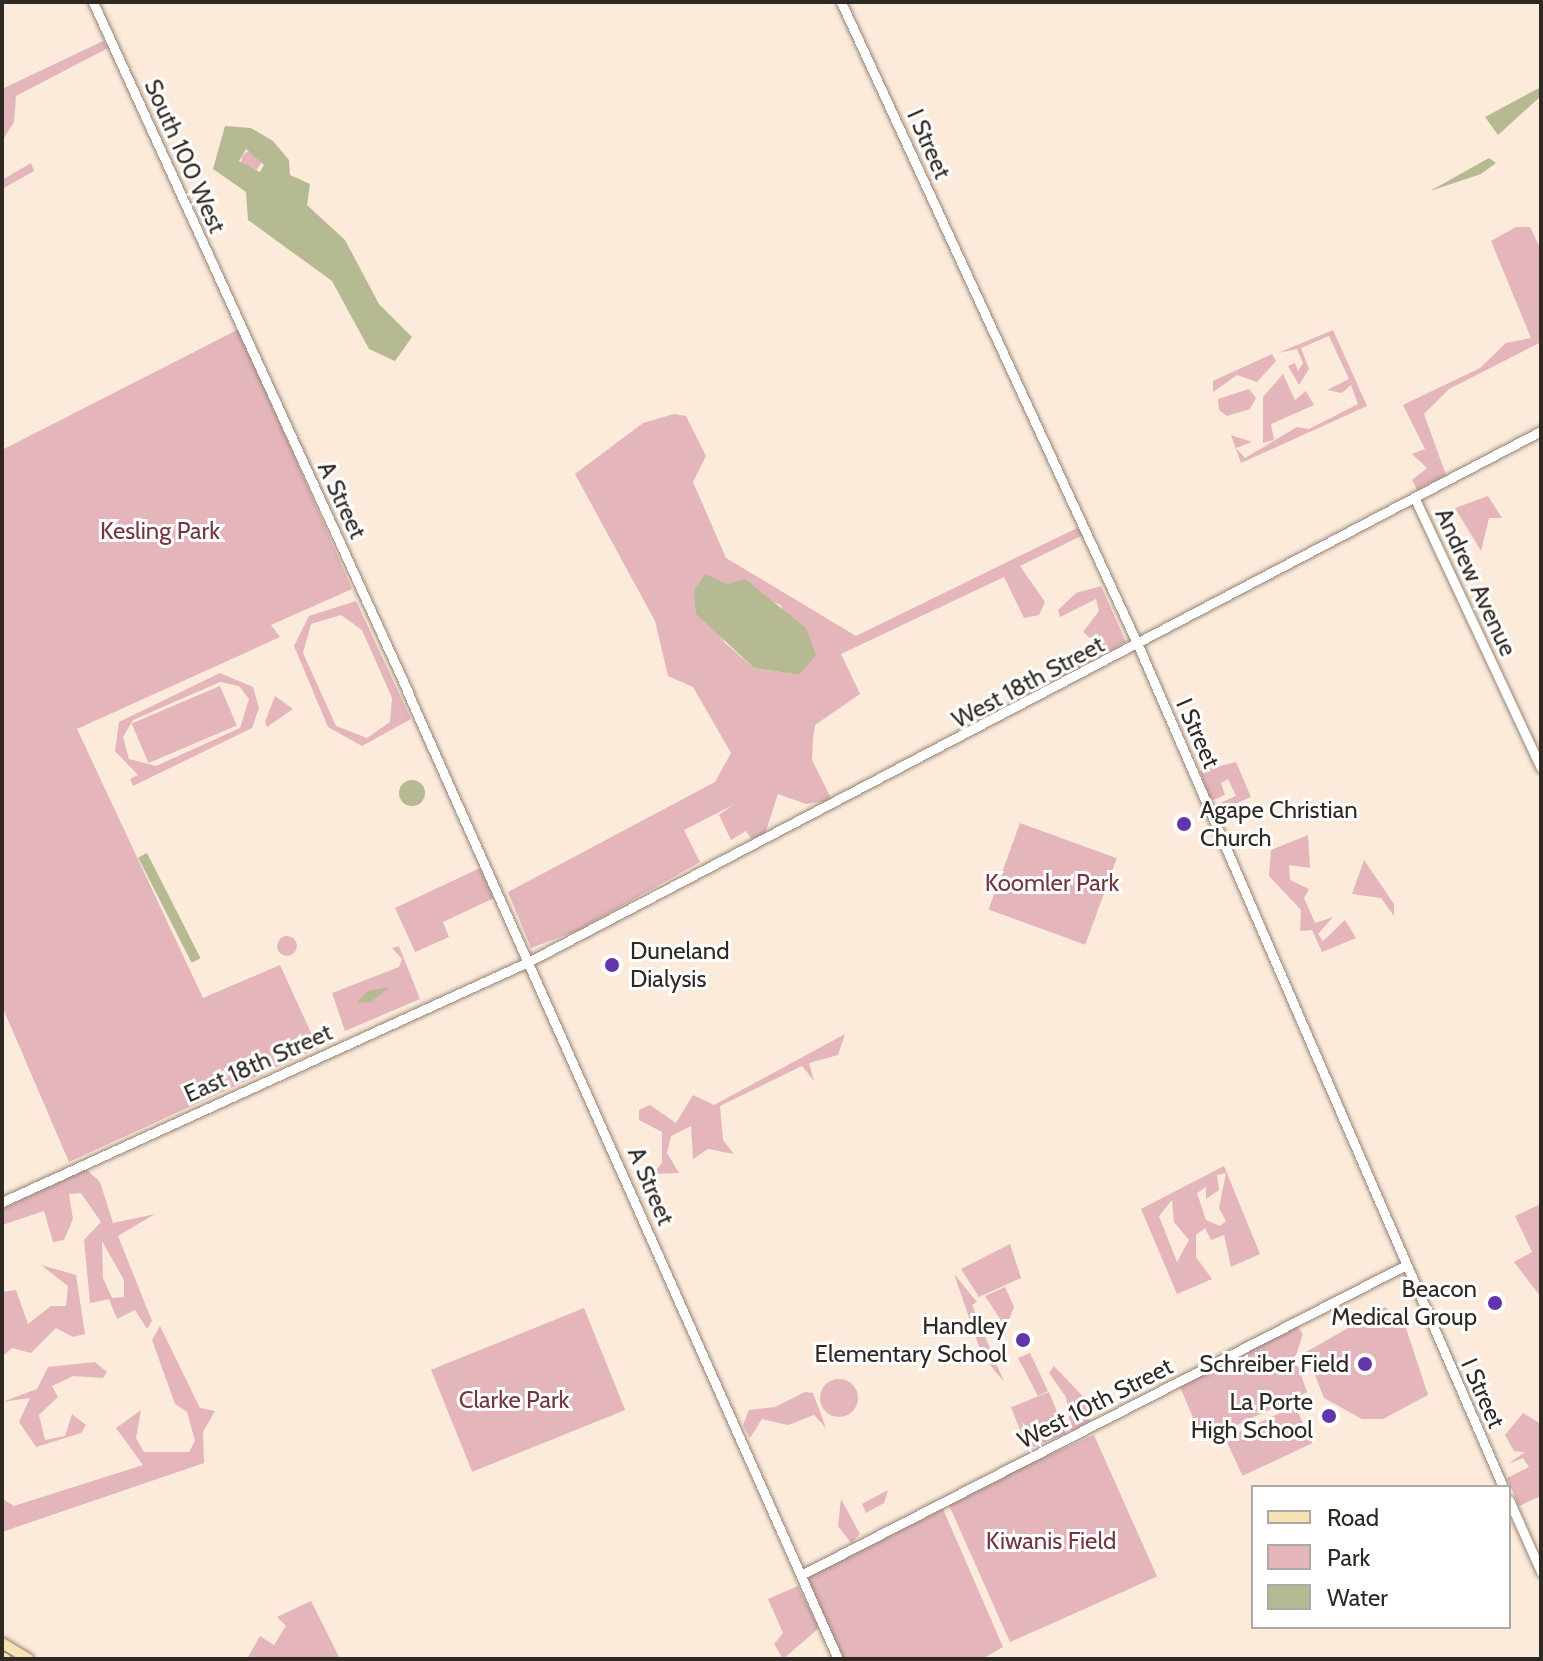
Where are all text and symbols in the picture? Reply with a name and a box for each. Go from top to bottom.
street label: South 100 West [138,75,232,237]
street label: I Street [901,105,957,183]
street label: A Street [312,457,372,543]
street label: Andrew Avenue [1429,503,1523,661]
park label: Kesling Park [100,517,220,545]
street label: West 18th Street [947,630,1109,734]
street label: I Street [1170,694,1226,772]
place label: Agape Christian Church [1200,796,1358,852]
marker: Agape Christian Church [1175,815,1193,833]
park label: Koomler Park [985,869,1119,897]
place label: Duneland Dialysis [630,937,730,993]
marker: Duneland Dialysis [601,954,623,976]
street label: East 18th Street [180,1018,336,1108]
street label: A Street [622,1143,680,1229]
place label: Beacon Medical Group [1331,1275,1477,1331]
marker: Beacon Medical Group [1484,1292,1506,1314]
place label: Handley Elementary School [815,1312,1007,1368]
marker: Handley Elementary School [1014,1331,1032,1349]
place label: Schreiber Field [1199,1350,1349,1378]
street label: West 10th Street [1013,1352,1177,1454]
street label: I Street [1455,1354,1511,1432]
marker: Schreiber Field [1356,1355,1374,1373]
park label: Clarke Park [459,1386,569,1414]
place label: La Porte High School [1191,1388,1313,1444]
marker: La Porte High School [1320,1407,1338,1425]
legend [1251,1485,1511,1629]
text: Road [1327,1503,1379,1532]
park label: Kiwanis Field [986,1527,1116,1555]
text: Park [1327,1543,1370,1572]
text: Water [1327,1583,1388,1612]

